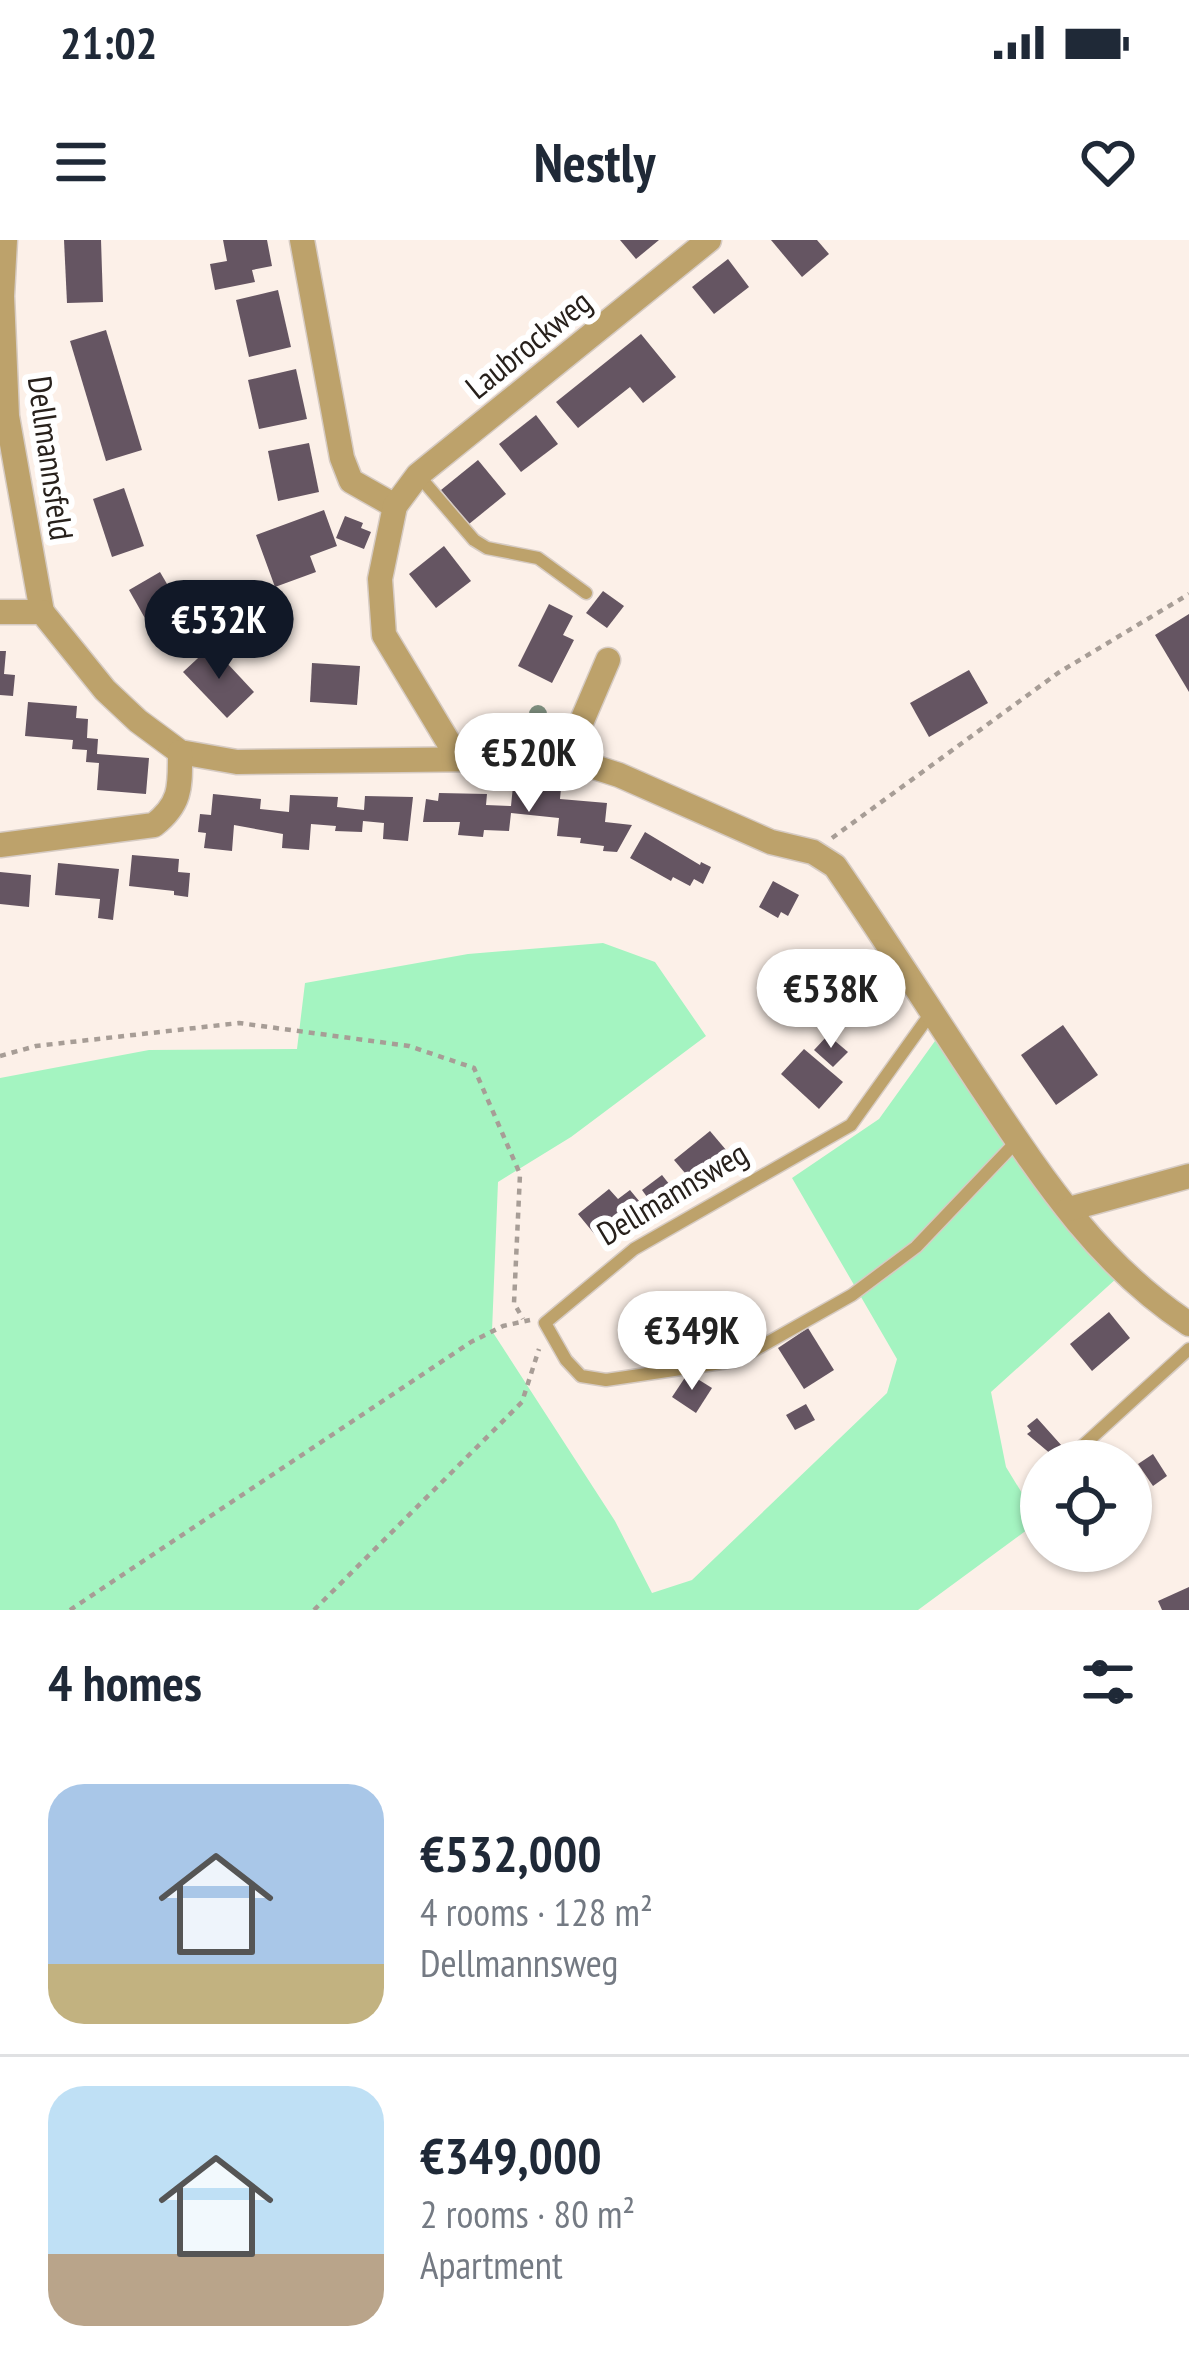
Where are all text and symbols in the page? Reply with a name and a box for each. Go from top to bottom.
text: 21:02 [60,13,157,71]
text: Nestly [534,127,655,197]
icon: menu [48,129,114,195]
icon: heart [1075,129,1141,195]
street label: Laubrockweg [456,280,599,407]
street label: Dellmannsfeld [19,373,84,543]
pin: €532K [135,580,303,682]
text: €532K [172,593,266,644]
pin: €520K [445,713,613,815]
text: €520K [482,726,576,777]
pin: €538K [747,949,915,1051]
text: €538K [784,962,878,1013]
street label: Dellmannsweg [589,1131,755,1254]
pin: €349K [608,1291,776,1393]
text: €349K [645,1304,739,1355]
map controls [1020,1440,1152,1572]
button: locate [1020,1440,1152,1572]
text: 4 homes [48,1649,202,1715]
icon: filters [1075,1649,1141,1715]
text: €532,000 [420,1820,602,1886]
icon: home [144,1832,288,1976]
text: 4 rooms · 128 m² [420,1886,653,1937]
text: Dellmannsweg [420,1937,618,1988]
text: €349,000 [420,2122,602,2188]
icon: home [144,2134,288,2278]
text: 2 rooms · 80 m² [420,2188,635,2239]
text: Apartment [420,2239,563,2290]

